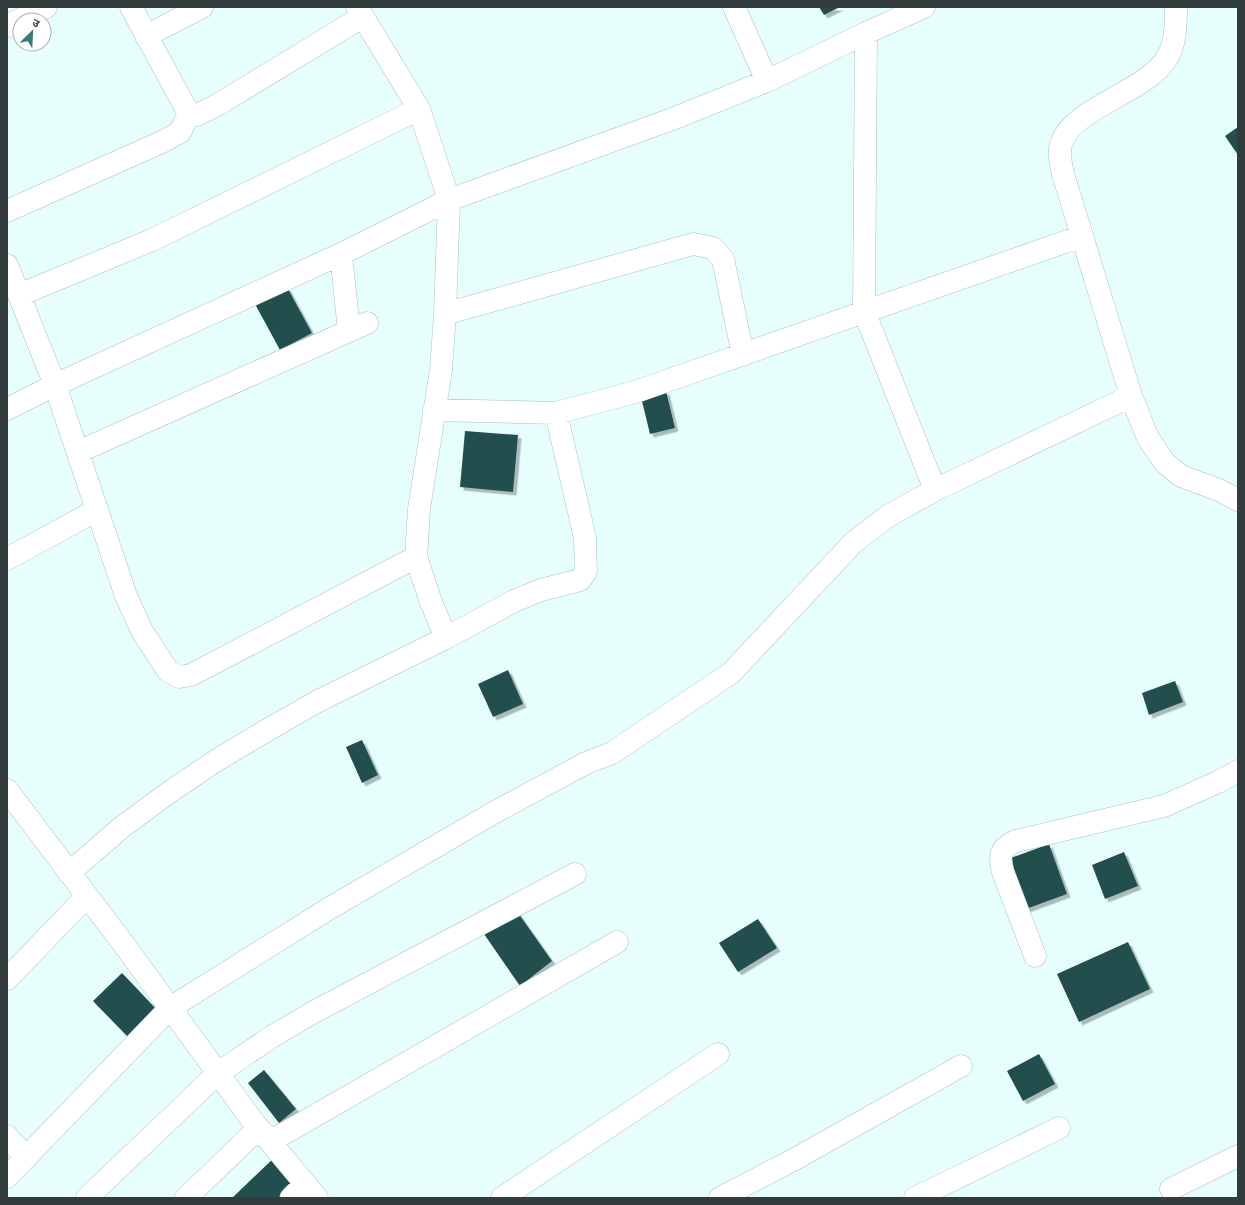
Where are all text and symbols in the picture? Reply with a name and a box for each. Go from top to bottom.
north arrow [12,12,52,52]
text: उ [30,15,42,31]

